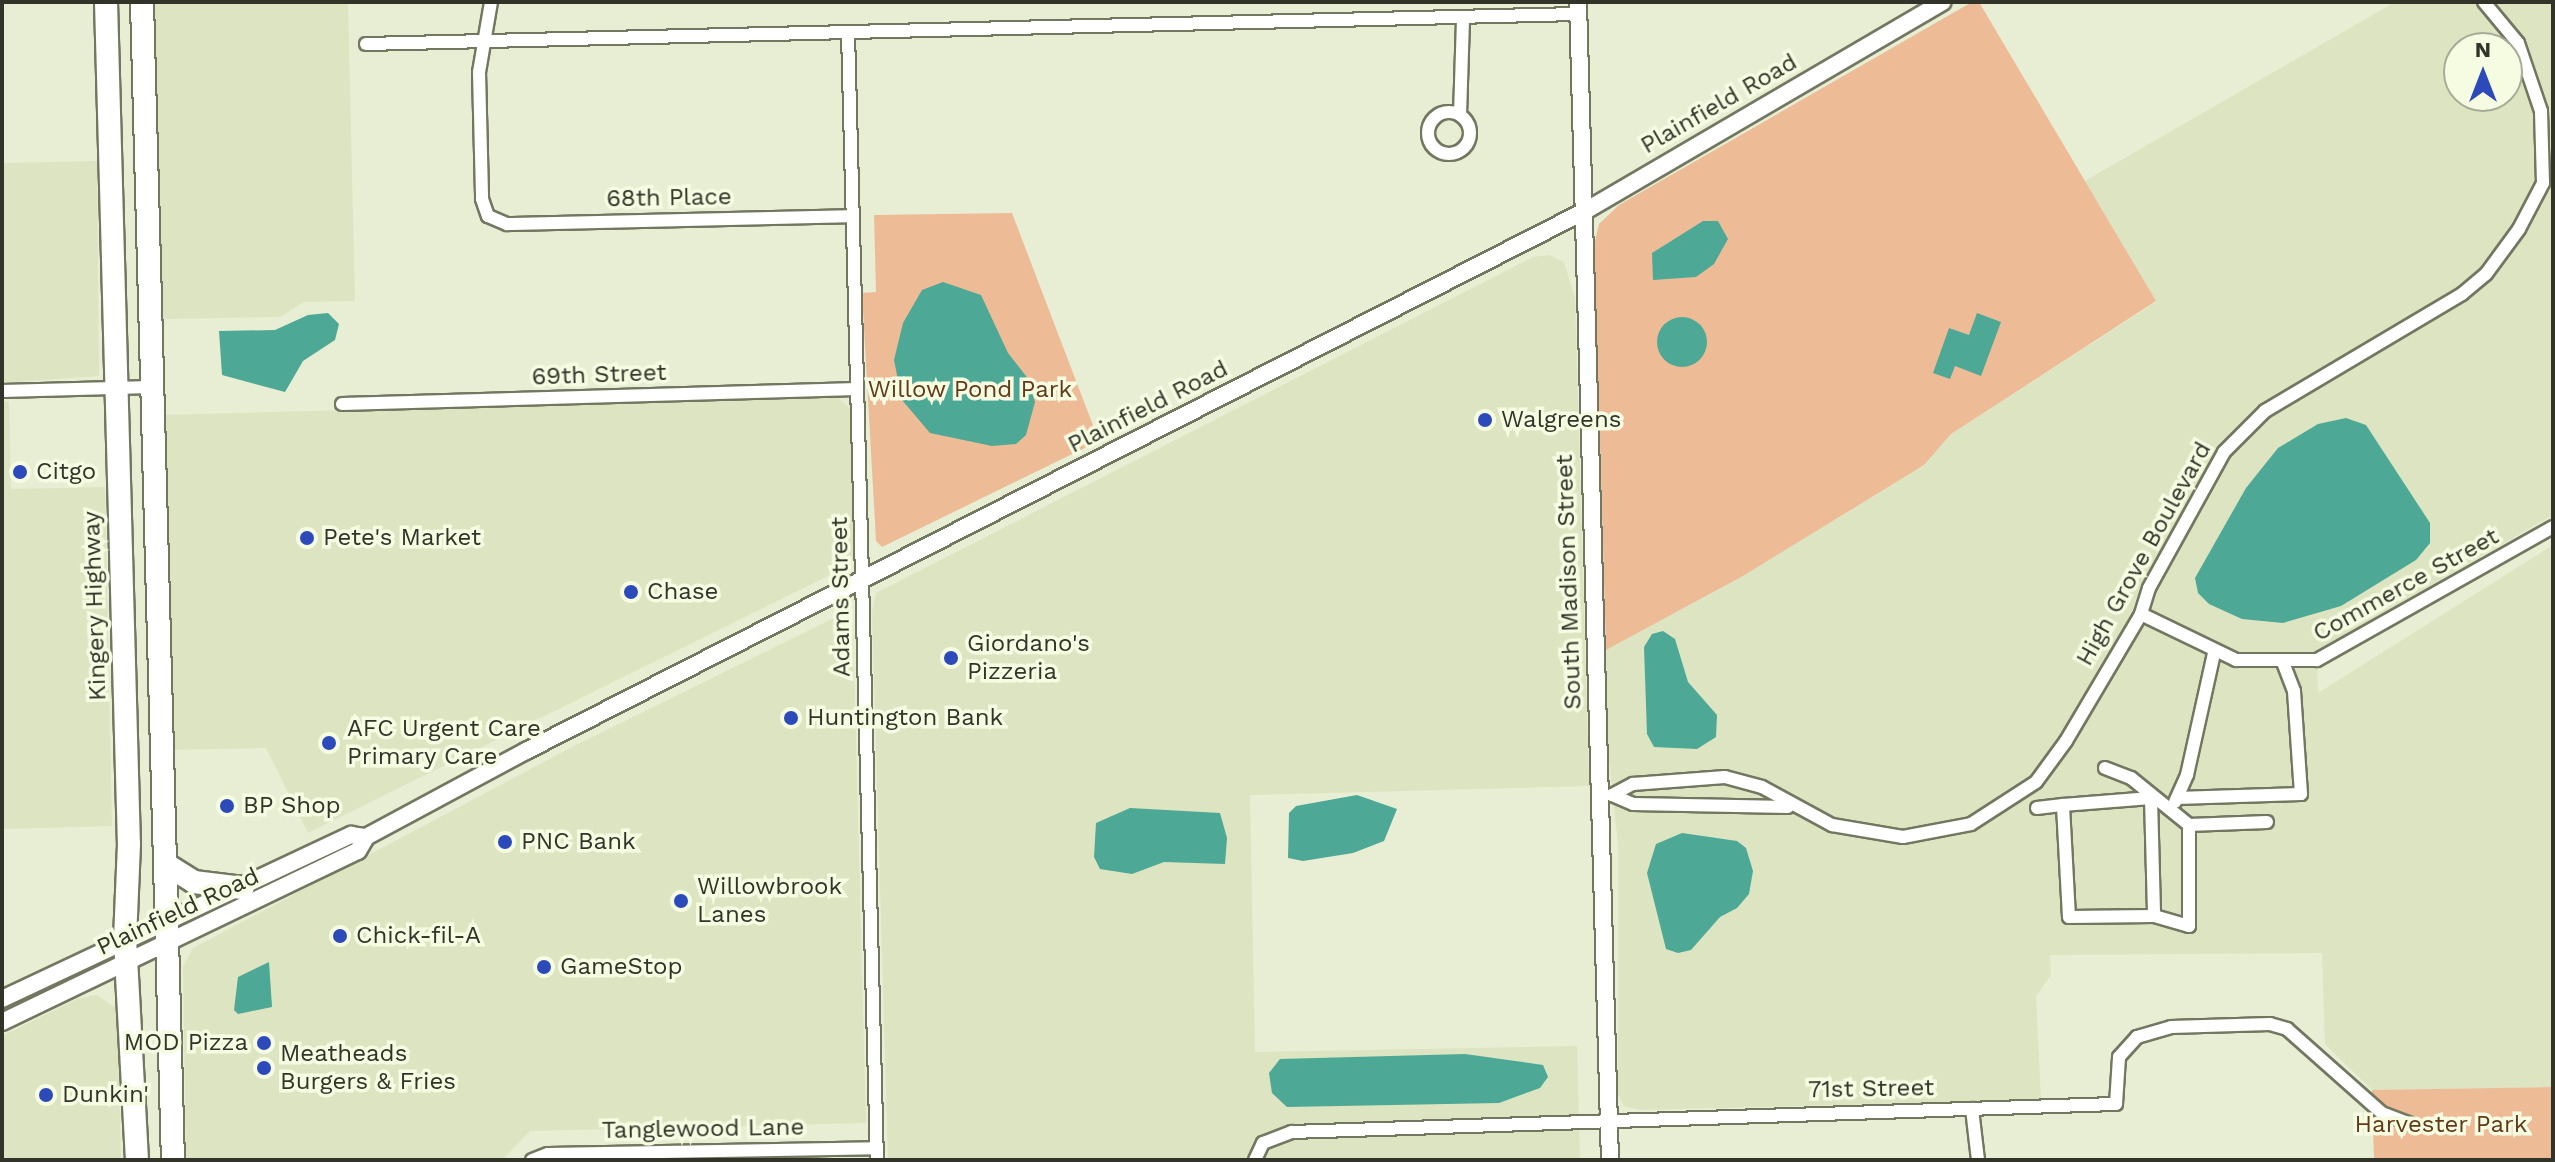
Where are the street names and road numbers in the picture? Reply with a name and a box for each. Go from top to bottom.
street label: Plainfield Road [1636,48,1802,160]
street label: 68th Place [606,183,732,213]
street label: Plainfield Road [1063,354,1233,460]
street label: 69th Street [531,358,667,392]
street label: High Grove Boulevard [2070,437,2218,671]
street label: South Madison Street [1550,454,1588,710]
street label: Kingery Highway [77,510,113,702]
street label: Adams Street [825,517,857,677]
street label: Commerce Street [2308,522,2504,648]
street label: Plainfield Road [92,862,264,962]
street label: 71st Street [1808,1074,1934,1104]
street label: Tanglewood Lane [601,1113,805,1145]

